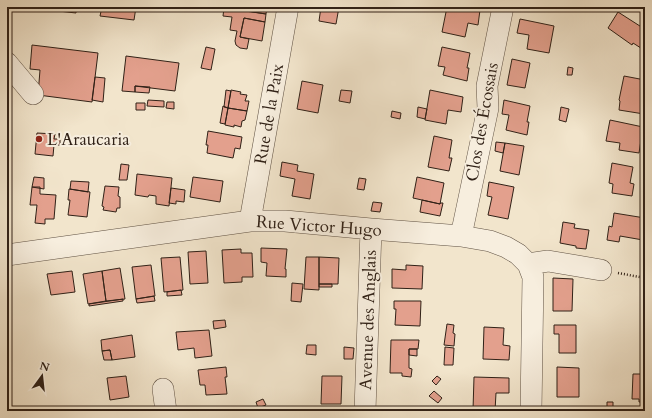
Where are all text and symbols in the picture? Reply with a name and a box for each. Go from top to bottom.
street label: Clos des Écossais [460,60,504,183]
street label: Rue de la Paix [249,61,289,166]
place label: L'Araucaria [47,128,130,151]
marker: L'Araucaria [34,134,44,144]
street label: Rue Victor Hugo [255,210,383,242]
street label: Avenue des Anglais [354,249,382,390]
north arrow [22,356,62,396]
text: N [38,358,51,375]

